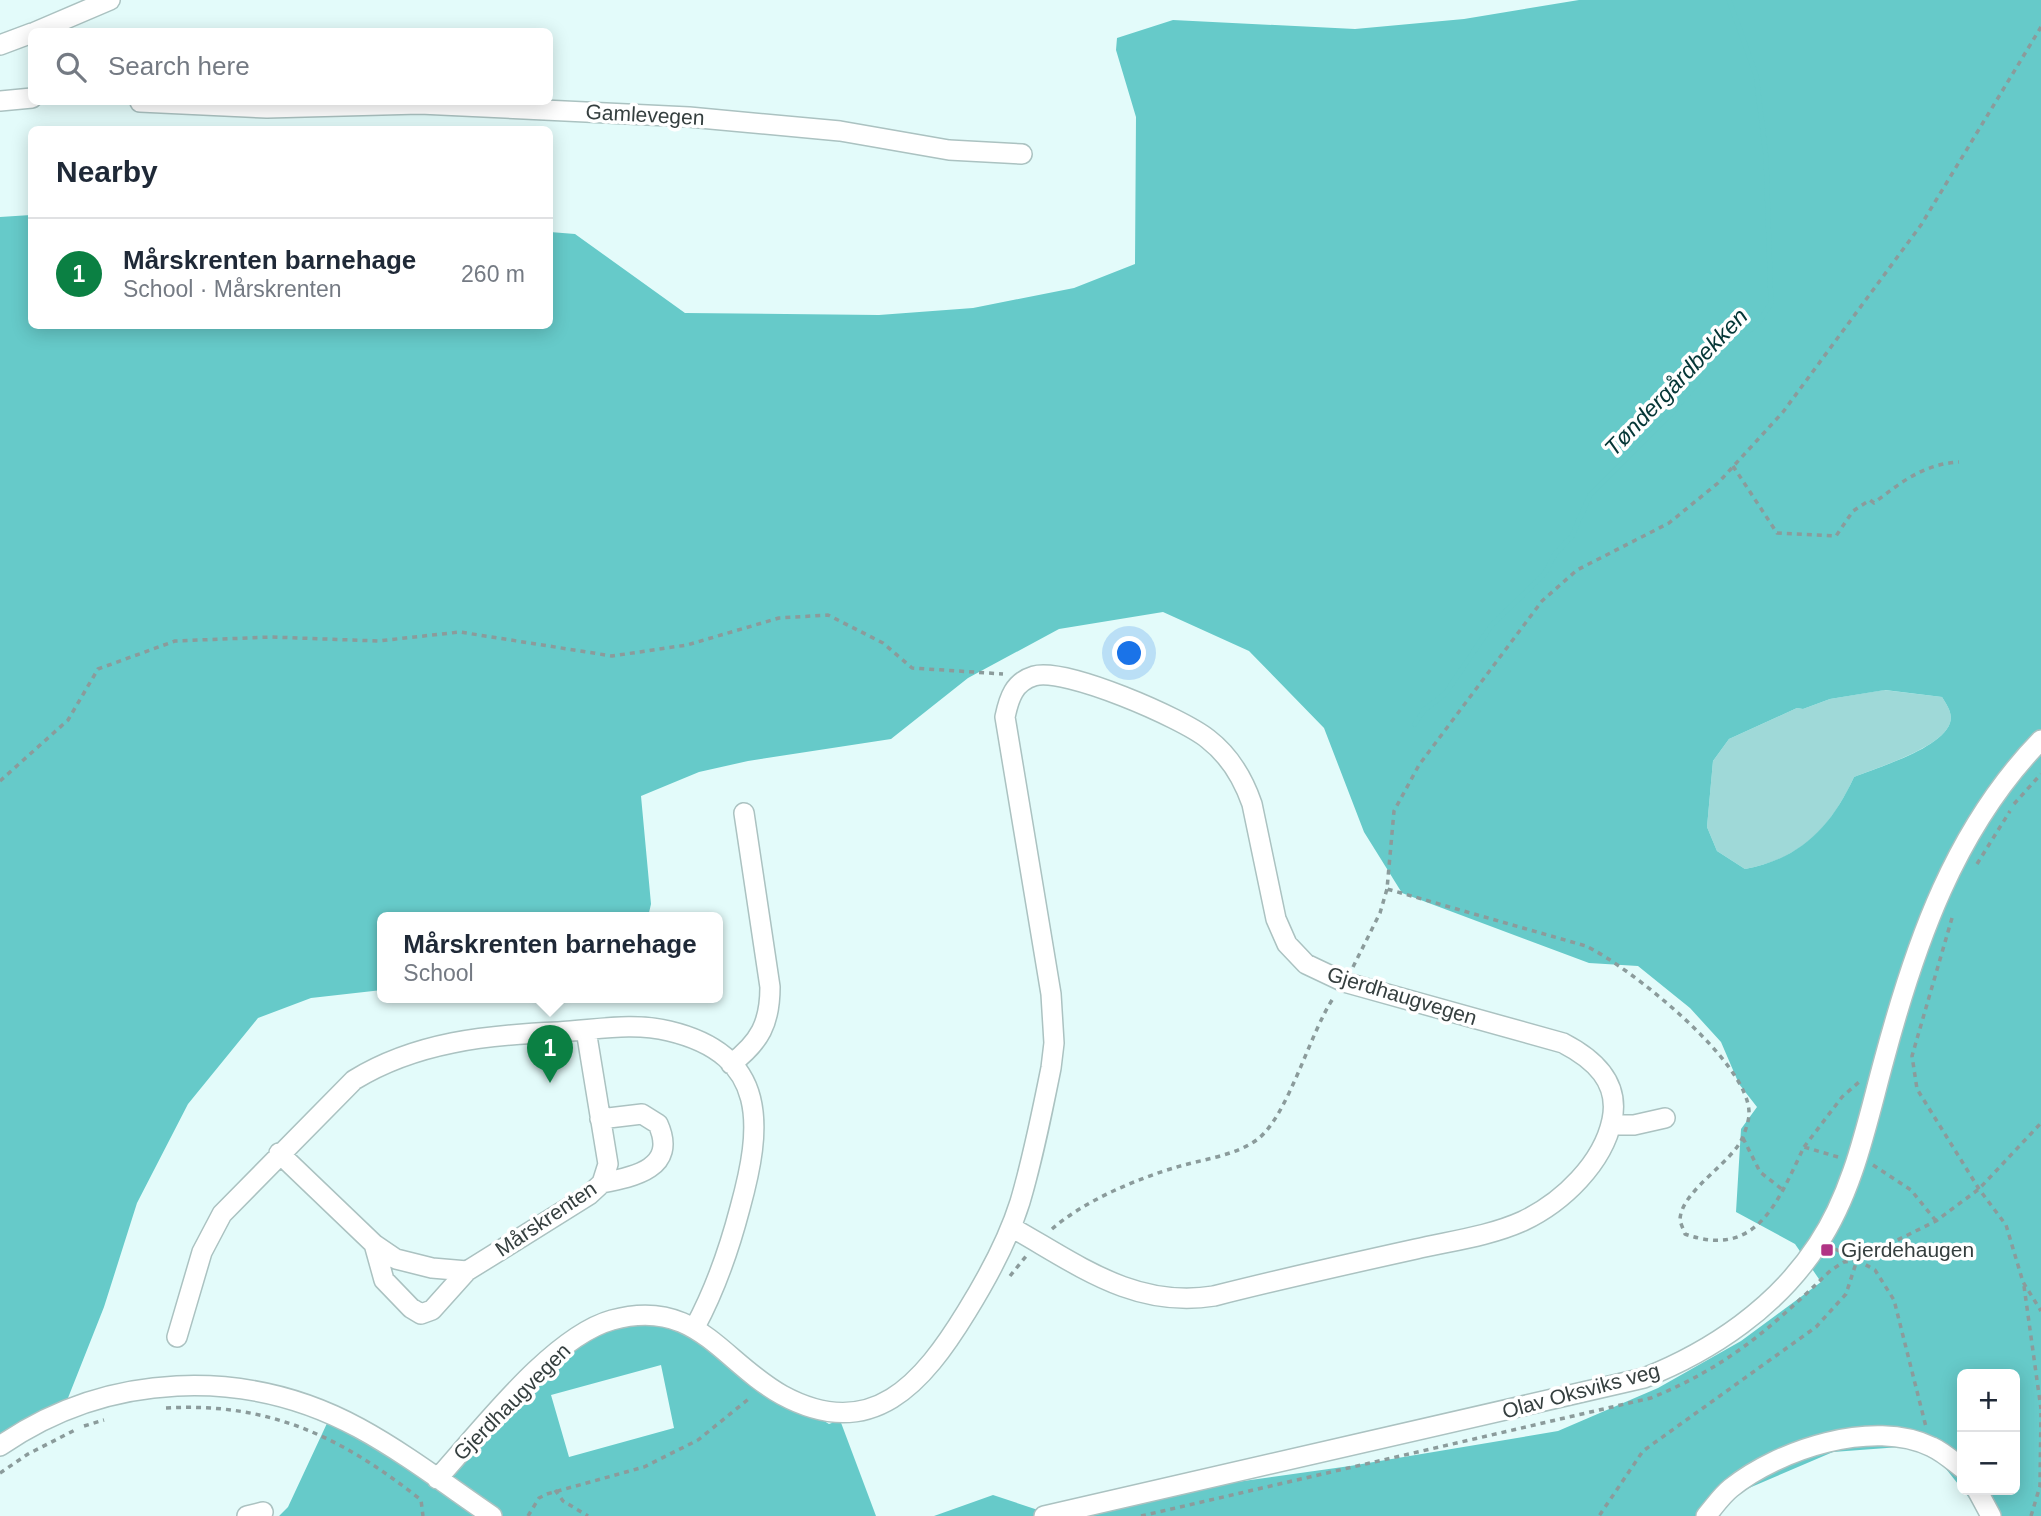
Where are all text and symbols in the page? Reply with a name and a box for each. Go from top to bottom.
search box [28,28,553,105]
icon: search [52,48,90,86]
text: Search here [108,51,250,81]
street label: Gamlevegen [585,100,705,129]
text: Nearby [56,155,158,188]
text: Mårskrenten barnehage [123,245,416,275]
text: 1 [73,261,85,287]
text: 260 m [461,261,525,287]
text: School · Mårskrenten [123,276,342,302]
water label: Tøndergårdbekken [1599,303,1753,461]
your location [1112,636,1146,670]
popup [377,912,723,1003]
text: Mårskrenten barnehage [403,929,697,959]
text: School [403,960,474,986]
street label: Gjerdhaugvegen [1325,962,1480,1029]
pin: 1 [527,1025,573,1083]
street label: Mårskrenten [491,1176,601,1261]
place label: Gjerdehaugen [1841,1238,1974,1261]
marker: Gjerdehaugen [1819,1242,1835,1258]
street label: Gjerdhaugvegen [449,1339,575,1465]
street label: Olav Oksviks veg [1500,1358,1662,1423]
map controls [1957,1369,2020,1495]
button: + [1957,1369,2020,1432]
button: − [1957,1432,2020,1495]

